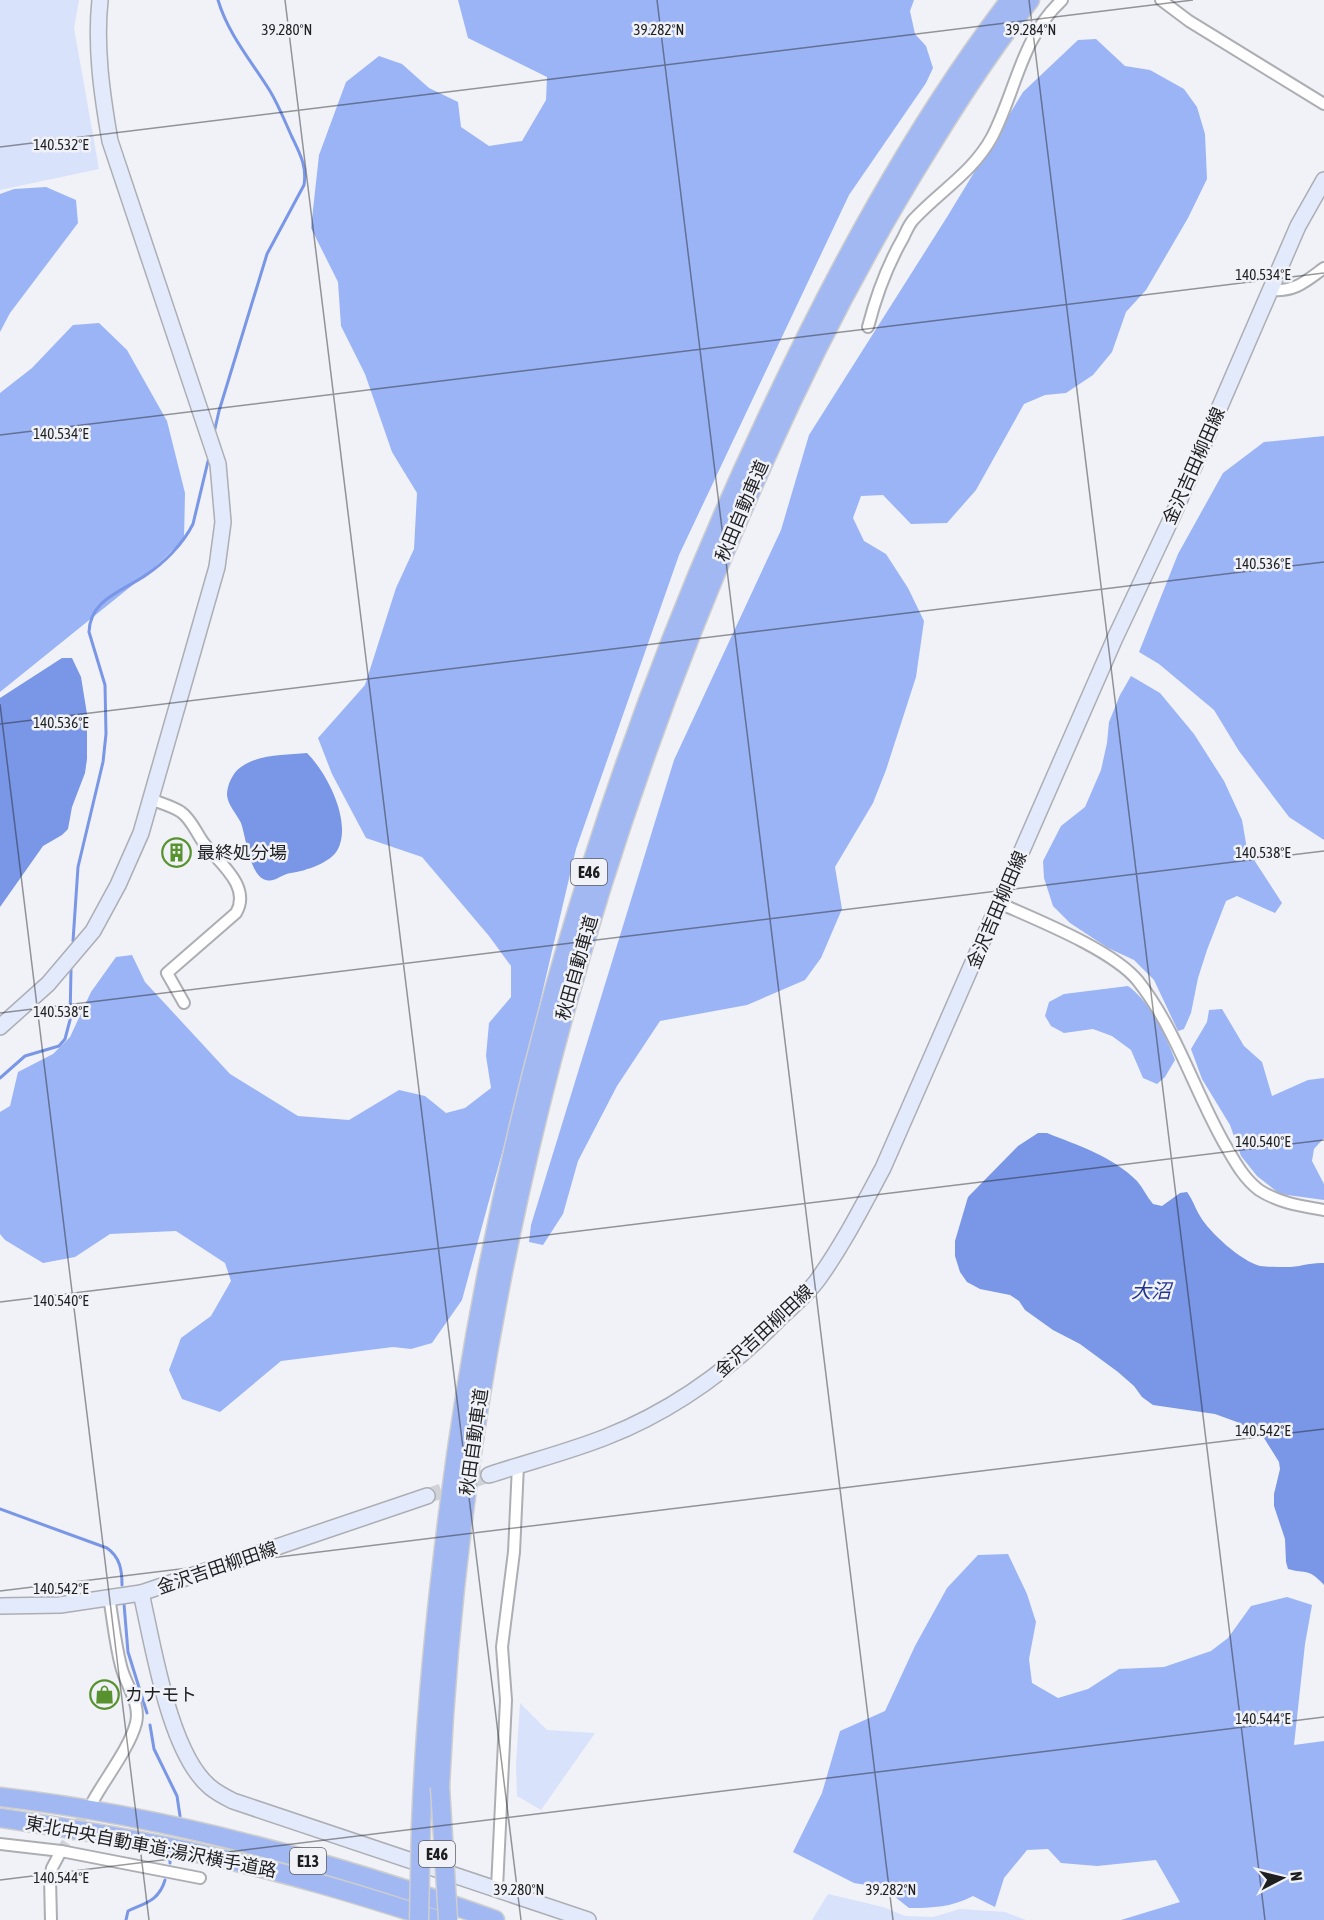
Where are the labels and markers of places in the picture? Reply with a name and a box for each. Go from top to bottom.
building icon: 最終処分場 [160,837,192,869]
place label: 最終処分場 [197,842,287,863]
shop icon: カナモト [88,1679,120,1711]
place label: カナモト [125,1684,197,1705]

